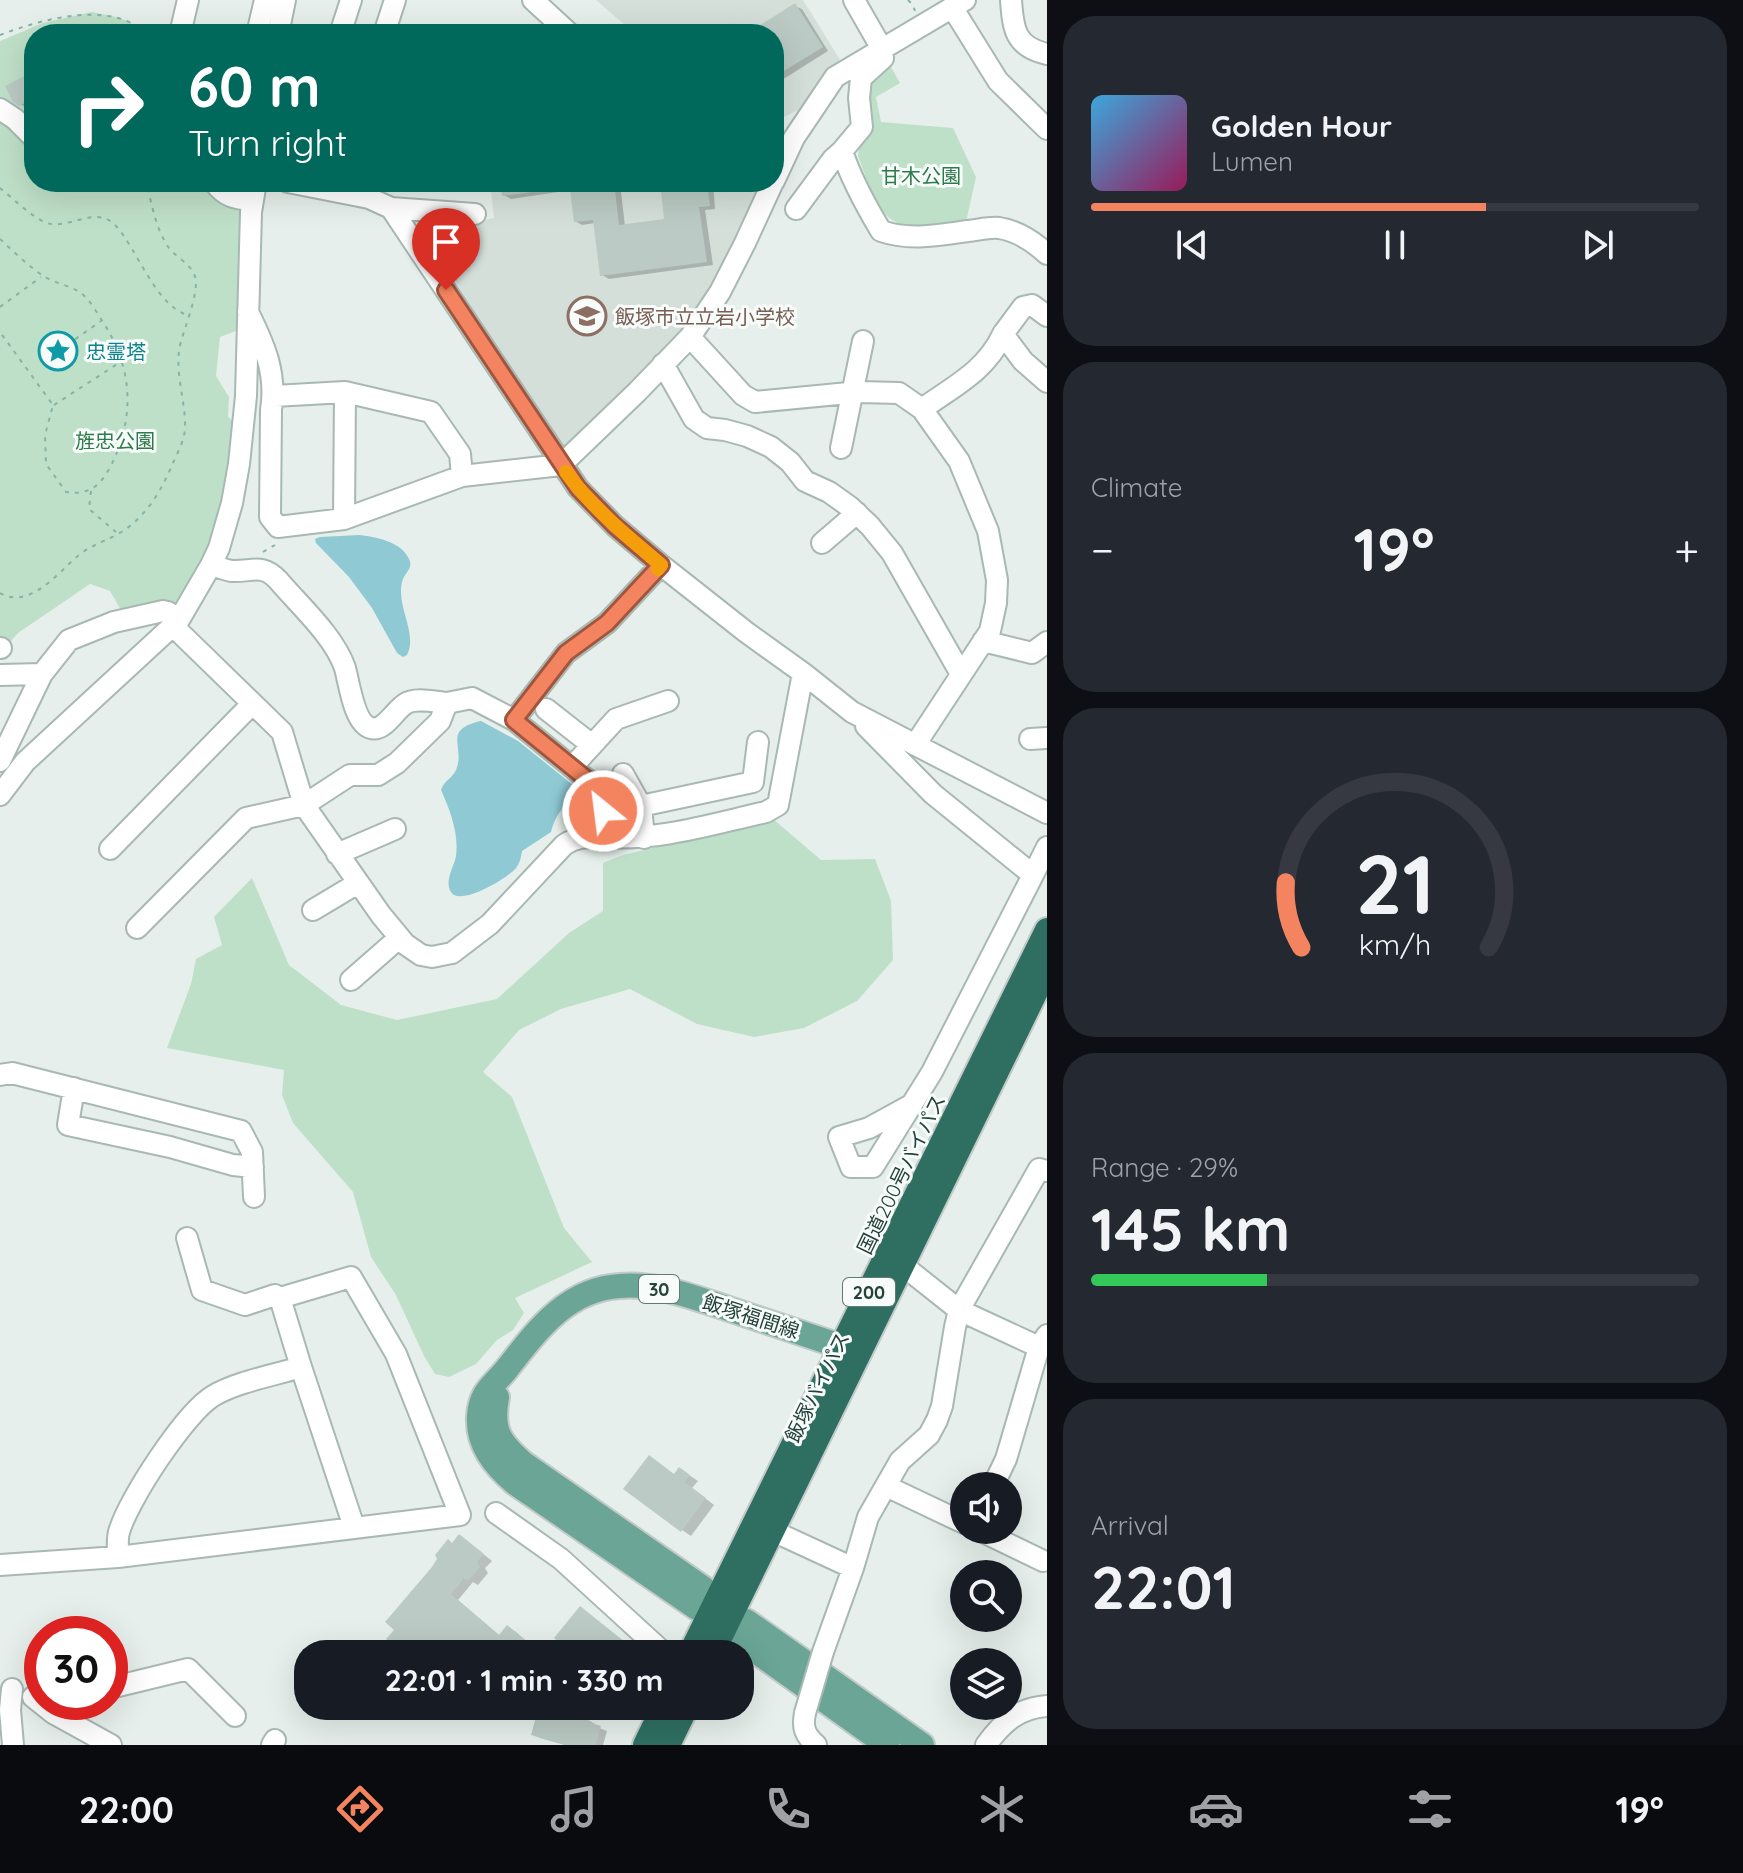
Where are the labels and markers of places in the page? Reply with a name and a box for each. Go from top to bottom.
pin [412,208,480,290]
school or university icon: 飯塚市立立岩小学校 [566,295,608,337]
place label: 飯塚市立立岩小学校 [615,304,795,329]
place icon: 忠霊塔 [37,330,79,372]
place label: 忠霊塔 [86,339,146,364]

